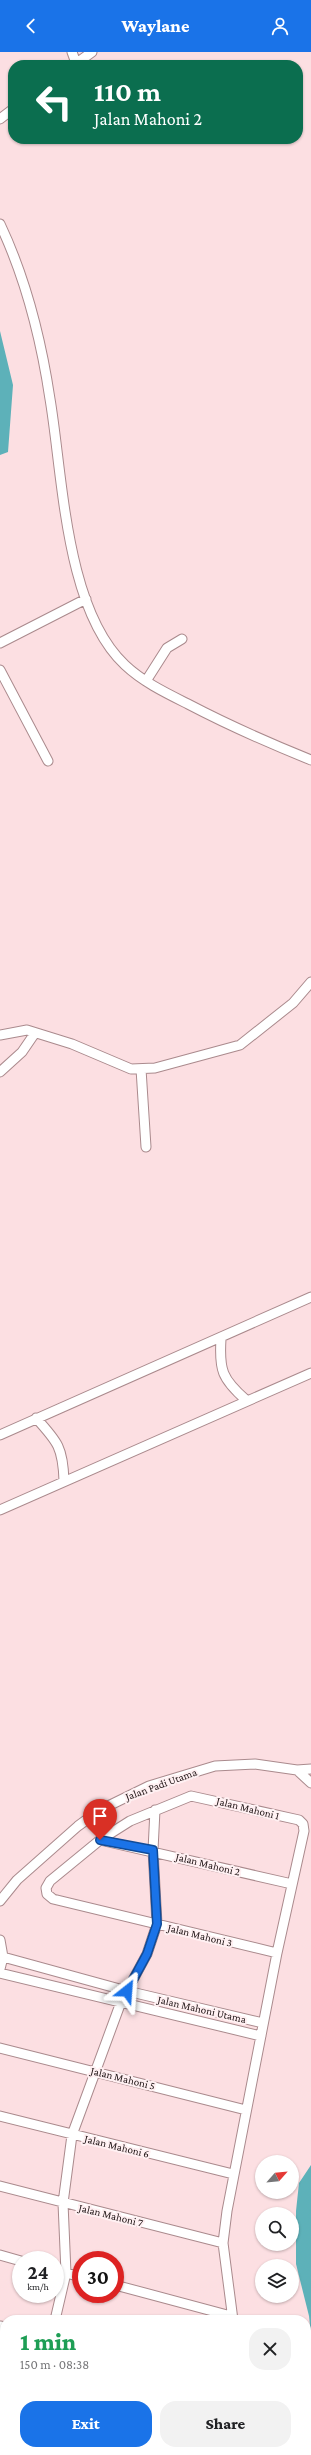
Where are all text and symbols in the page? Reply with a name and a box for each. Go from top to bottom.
icon: back [20,15,42,37]
icon: person [269,15,291,37]
text: Waylane [122,16,189,36]
icon: left [28,76,80,128]
text: 110 m [94,76,161,107]
text: Jalan Mahoni 2 [94,109,202,129]
street label: Jalan Padi Utama [123,1766,199,1804]
street label: Jalan Mahoni 1 [214,1794,281,1823]
pin [83,1799,117,1840]
icon: arrive [89,1805,111,1827]
street label: Jalan Mahoni 2 [173,1850,241,1879]
street label: Jalan Mahoni 3 [165,1921,233,1950]
position arrow [106,1970,148,2012]
street label: Jalan Mahoni Utama [155,1993,247,2026]
street label: Jalan Mahoni 5 [88,2064,156,2093]
street label: Jalan Mahoni 6 [82,2132,151,2161]
north arrow [255,2155,299,2199]
map controls [255,2155,299,2303]
street label: Jalan Mahoni 7 [76,2201,144,2230]
button: search [255,2207,299,2251]
speed limit sign: 30 [72,2251,124,2303]
button: layers [255,2259,299,2303]
text: 24 [28,2261,48,2283]
text: km/h [27,2281,49,2292]
text: 1 min [20,2328,76,2355]
button: close [249,2328,291,2370]
text: 150 m · 08:38 [20,2357,89,2372]
button: Exit [20,2401,152,2447]
button: Share [160,2401,291,2447]

